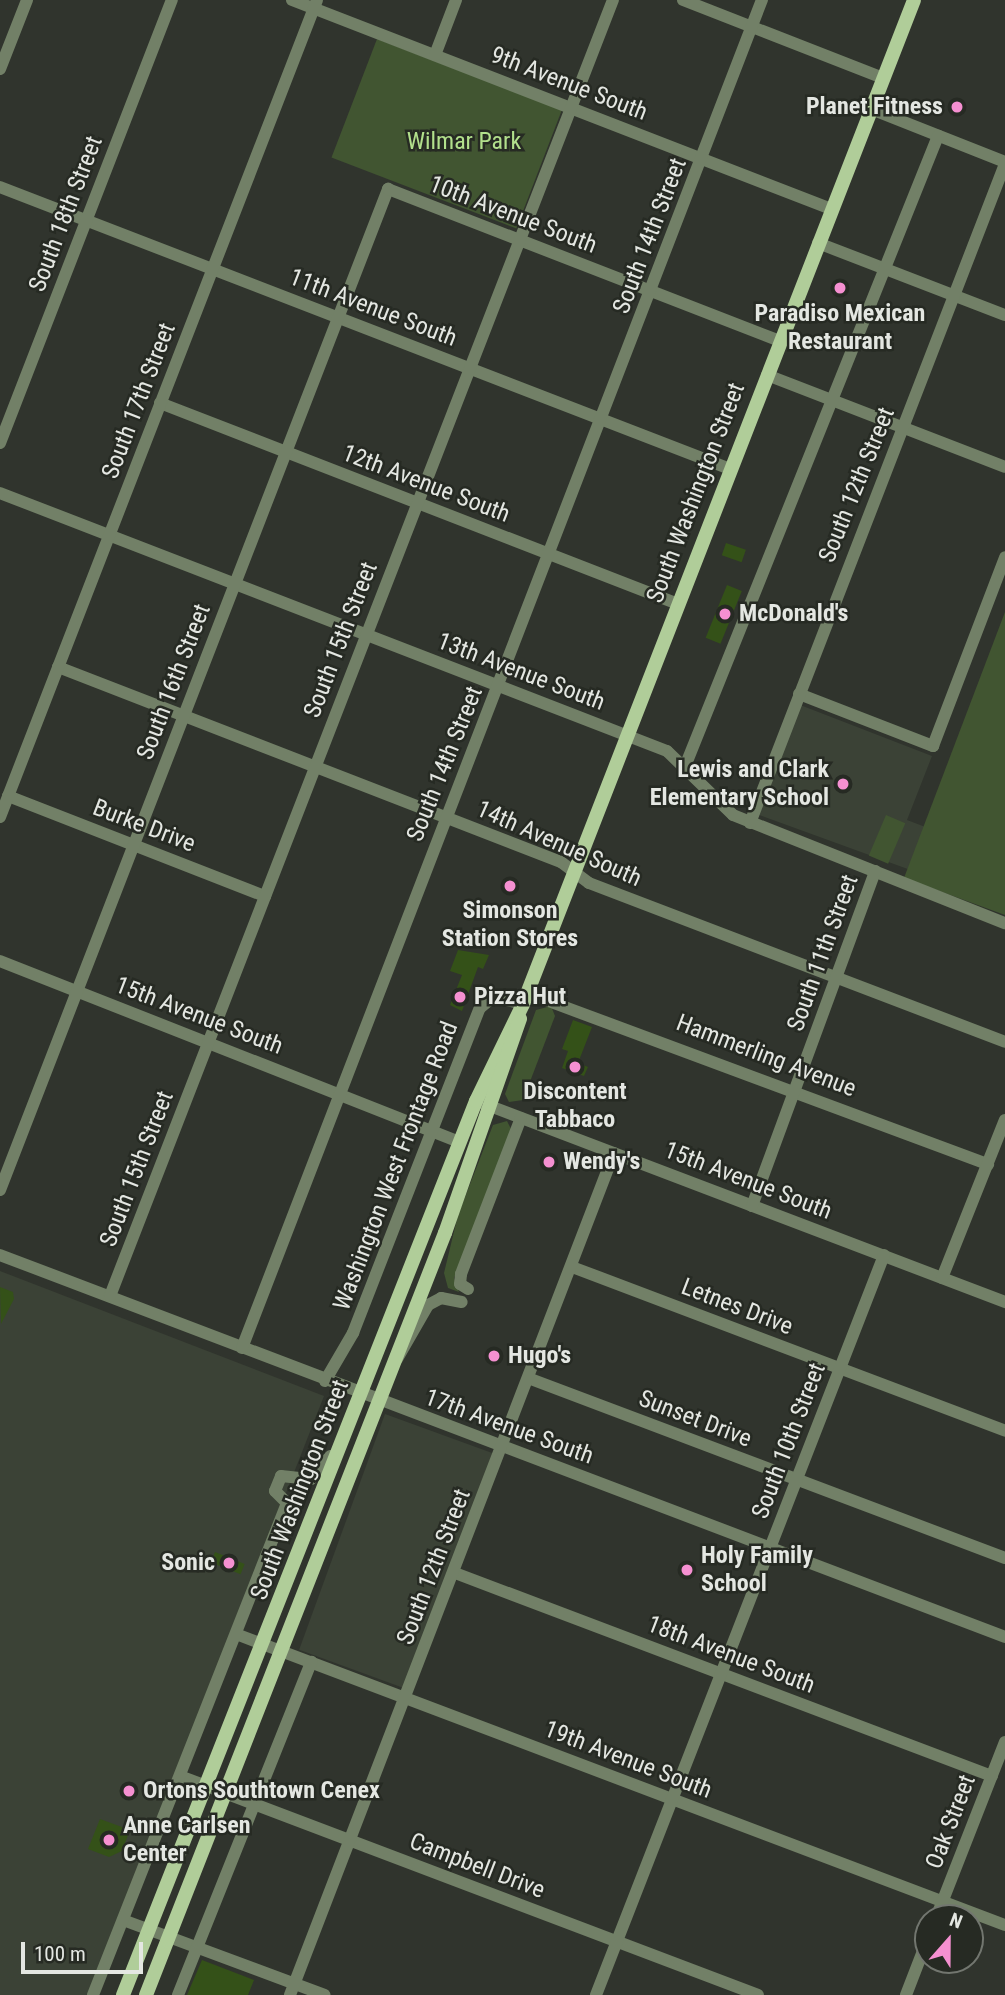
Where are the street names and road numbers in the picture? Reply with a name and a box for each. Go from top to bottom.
street label: 9th Avenue South [487,41,651,127]
street label: South 18th Street [23,132,109,296]
street label: South 14th Street [607,154,693,318]
street label: 10th Avenue South [425,170,601,260]
street label: 11th Avenue South [285,263,461,353]
street label: South 17th Street [96,319,182,483]
street label: South Washington Street [641,379,751,607]
street label: South 12th Street [813,403,901,567]
street label: 12th Avenue South [338,439,514,529]
street label: South 15th Street [298,558,384,722]
street label: South 16th Street [131,600,217,764]
street label: 13th Avenue South [433,627,609,717]
street label: South 14th Street [401,682,489,846]
street label: Burke Drive [89,793,199,859]
street label: 14th Avenue South [472,795,646,893]
street label: South 11th Street [781,871,865,1035]
street label: 15th Avenue South [111,971,287,1061]
street label: Hammerling Avenue [672,1008,860,1104]
street label: Washington West Frontage Road [328,1018,464,1314]
street label: South 15th Street [94,1087,180,1251]
street label: 15th Avenue South [660,1136,836,1226]
street label: Letnes Drive [677,1273,797,1341]
street label: South 10th Street [746,1359,832,1523]
street label: South Washington Street [245,1376,355,1604]
street label: 17th Avenue South [421,1383,597,1471]
street label: Sunset Drive [635,1384,755,1454]
street label: South 12th Street [391,1485,477,1649]
street label: 18th Avenue South [643,1610,819,1700]
street label: 19th Avenue South [540,1715,716,1805]
street label: Oak Street [920,1771,982,1873]
street label: Campbell Drive [405,1827,549,1905]

